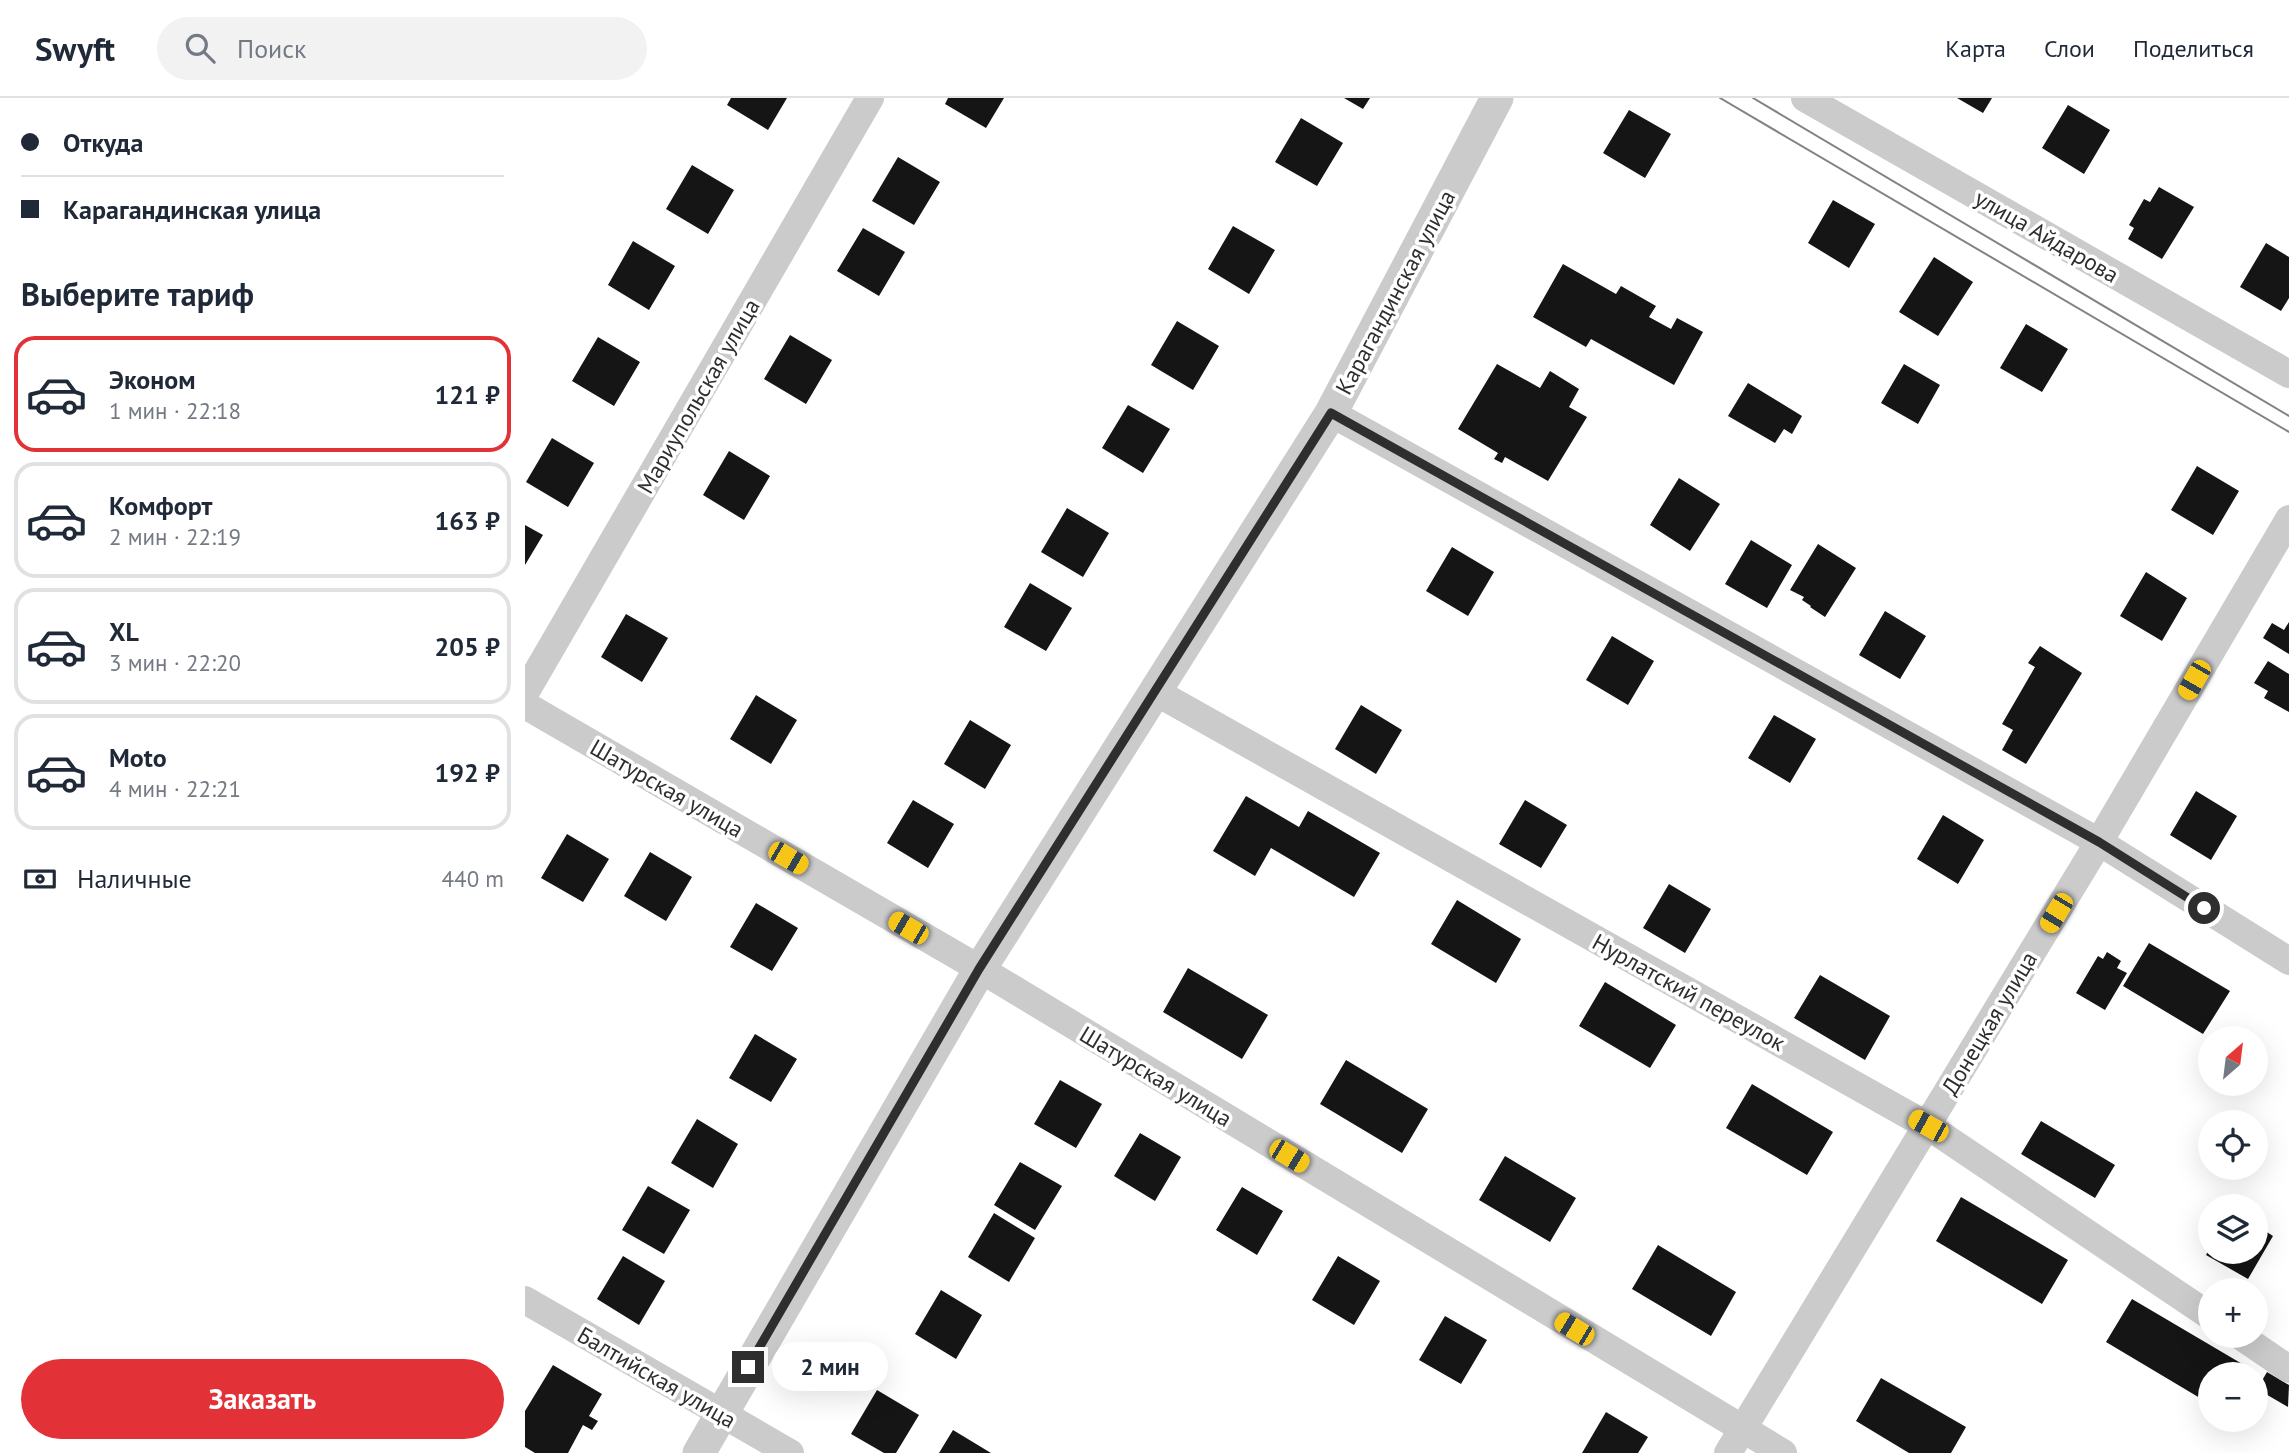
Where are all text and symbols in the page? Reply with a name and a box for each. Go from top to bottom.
search box [157,17,647,80]
text: Swyft [35,27,115,70]
icon: search [181,29,219,67]
text: Поиск [237,32,306,65]
text: Карта [1945,33,2006,64]
text: Слои [2044,33,2095,64]
text: Поделиться [2133,33,2254,64]
text: Откуда [63,126,143,159]
street label: улица Айдарова [1970,183,2124,289]
street label: Карагандинская улица [1329,185,1461,399]
text: Карагандинская улица [63,193,321,226]
text: Выберите тариф [21,273,254,315]
street label: Мариупольская улица [630,293,766,499]
icon: car [25,363,88,426]
text: Эконом [109,363,196,396]
text: 121 ₽ [434,378,500,411]
text: 1 мин · 22:18 [109,396,241,425]
icon: car [25,489,88,552]
text: Комфорт [109,489,212,522]
text: 163 ₽ [434,504,500,537]
text: 2 мин · 22:19 [109,522,241,551]
icon: car [25,615,88,678]
text: XL [109,615,139,648]
text: 205 ₽ [434,630,500,663]
text: 3 мин · 22:20 [109,648,241,677]
car [2175,657,2214,703]
street label: Шатурская улица [585,732,749,844]
icon: car [25,741,88,804]
text: Moto [109,741,167,774]
text: 192 ₽ [434,756,500,789]
text: 4 мин · 22:21 [109,774,241,803]
car [765,838,812,878]
icon: cash [21,860,59,898]
text: Наличные [77,862,192,895]
text: 440 m [442,864,504,893]
car [2037,890,2076,936]
route start [2188,892,2220,924]
car [885,908,932,948]
street label: Нурлатский переулок [1588,927,1790,1057]
street label: Донецкая улица [1935,946,2043,1100]
street label: Шатурская улица [1075,1019,1237,1133]
north arrow [2198,1026,2268,1096]
map controls [2198,1026,2268,1432]
car [1905,1107,1952,1145]
button: locate [2198,1110,2268,1180]
car [1266,1136,1313,1176]
button: layers [2198,1194,2268,1264]
button: + [2198,1278,2268,1348]
car [1551,1309,1598,1349]
street label: Балтийская улица [573,1320,741,1434]
callout: 2 мин [773,1342,888,1392]
route end [732,1351,764,1383]
text: 2 мин [800,1352,860,1381]
button: Заказать [21,1359,504,1439]
button: − [2198,1362,2268,1432]

